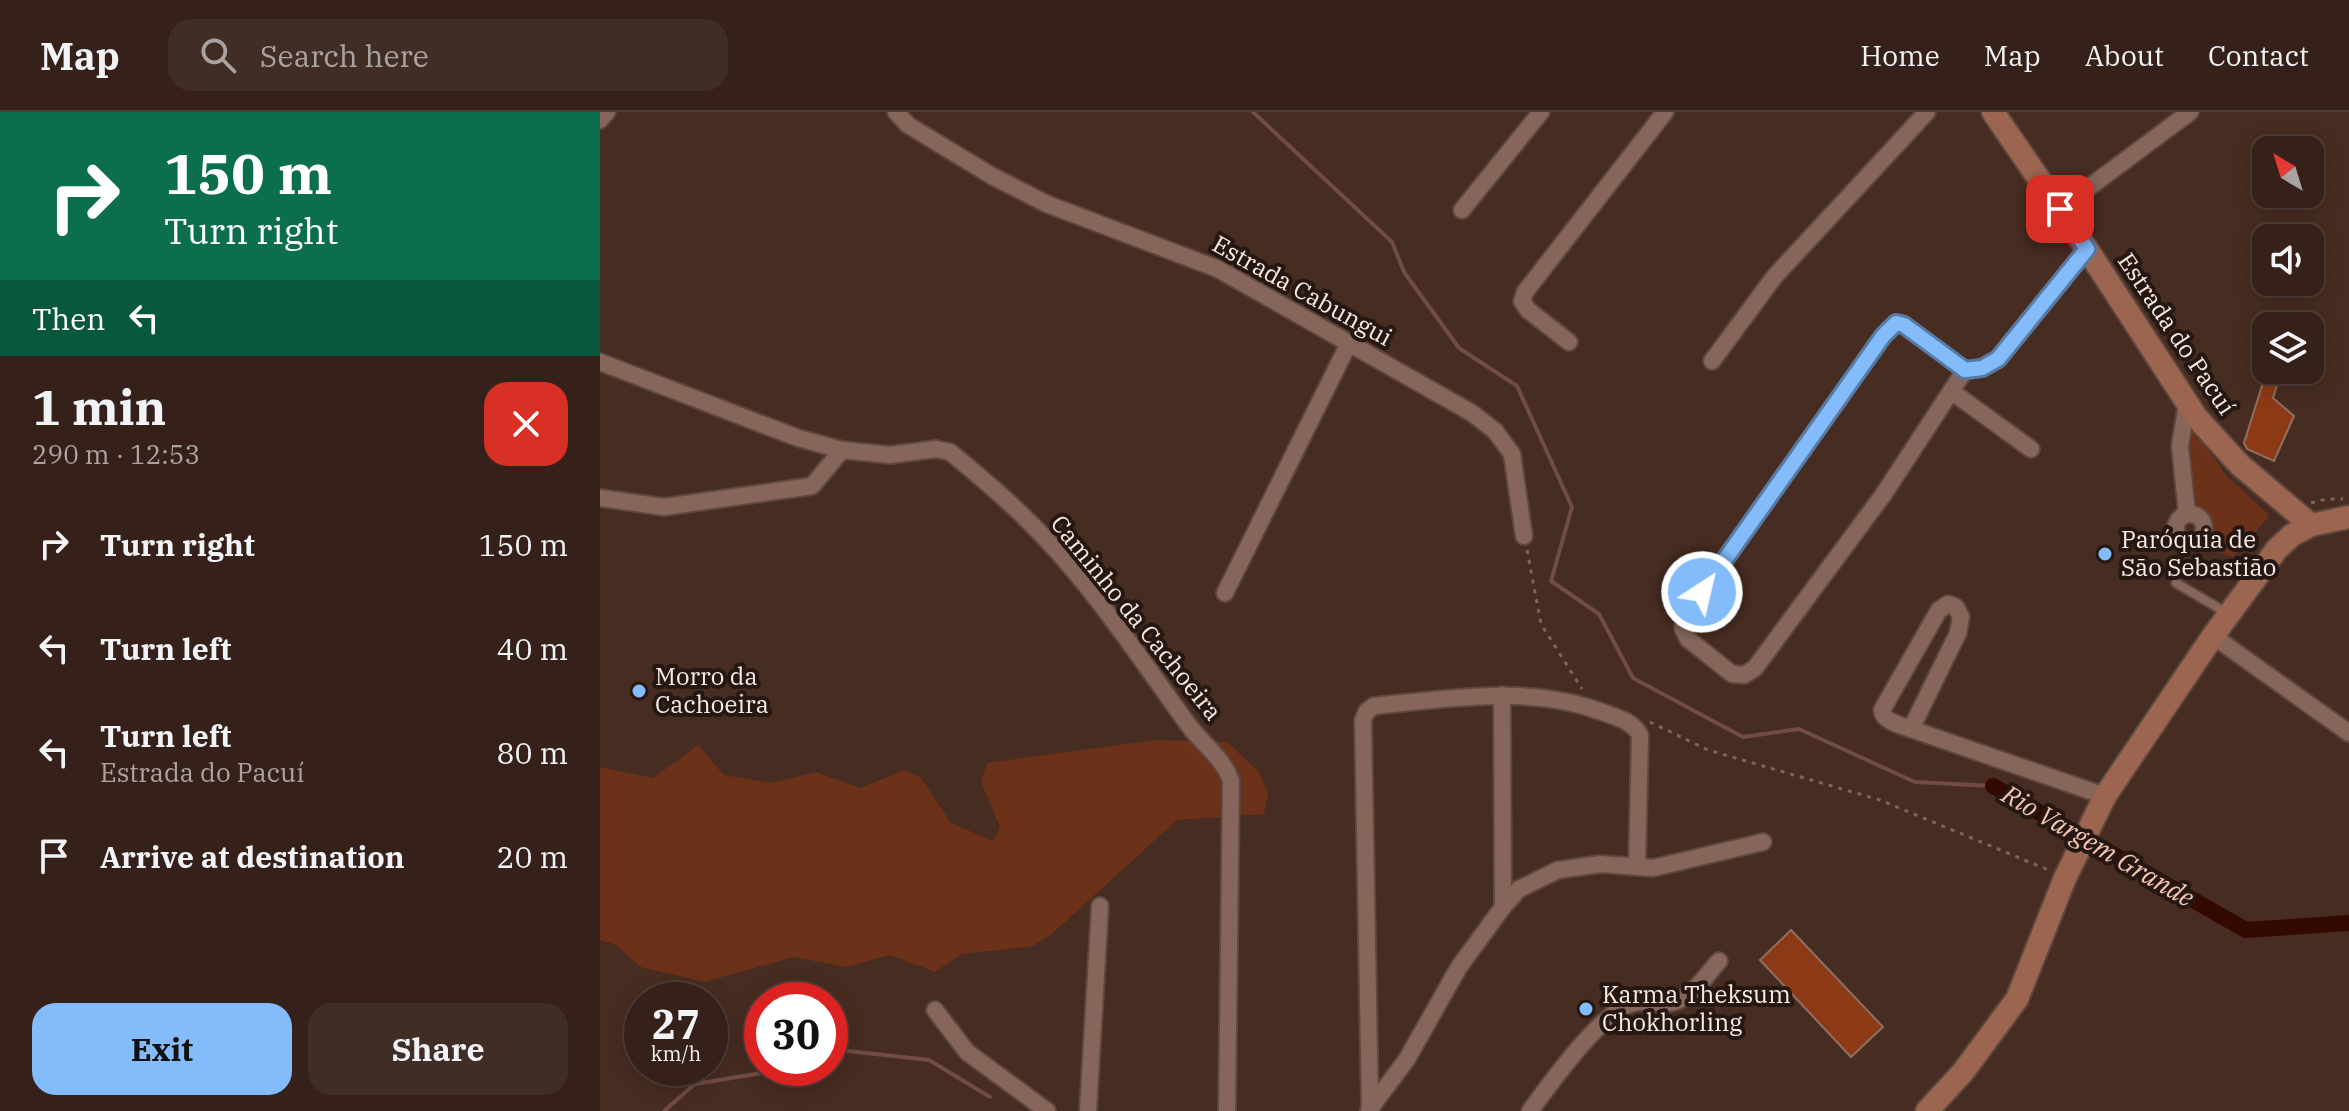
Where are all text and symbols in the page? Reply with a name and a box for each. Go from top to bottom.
search box [168,19,728,91]
text: Map [40,31,120,80]
icon: search [196,33,240,77]
text: Search here [260,36,429,75]
text: Home [1860,37,1940,74]
text: Map [1984,37,2041,74]
text: About [2085,37,2164,74]
text: Contact [2208,37,2309,74]
north arrow [2252,136,2324,208]
map controls [2252,136,2324,384]
text: 150 m [164,137,332,209]
icon: right [32,144,136,248]
pin [2026,175,2094,243]
icon: arrive [2038,187,2082,231]
text: Turn right [164,207,338,254]
button: sound [2252,224,2324,296]
street label: Estrada Cabungui [1207,227,1398,353]
street label: Estrada do Pacuí [2111,246,2243,421]
icon: left [122,296,166,340]
text: Then [32,299,106,338]
button: layers [2252,312,2324,384]
text: 1 min [32,376,166,438]
button: close [484,382,568,466]
text: 290 m · 12:53 [32,437,200,471]
street label: Caminho da Cachoeira [1044,508,1230,727]
icon: right [32,522,76,566]
place label: Paróquia de São Sebastião [2121,523,2276,583]
text: Turn right [100,525,255,564]
text: 150 m [478,525,568,564]
marker: Paróquia de São Sebastião [2096,545,2114,563]
position arrow [1660,550,1744,634]
icon: left [32,626,76,670]
text: Turn left [100,629,232,668]
text: 40 m [496,629,568,668]
place label: Morro da Cachoeira [655,660,769,720]
marker: Morro da Cachoeira [630,682,648,700]
text: Turn left [100,716,232,755]
icon: left [32,730,76,774]
text: 80 m [496,733,568,772]
text: Estrada do Pacuí [100,755,304,789]
water label: Rio Vargem Grande [1995,776,2201,914]
icon: arrive [32,834,76,878]
text: Arrive at destination [100,837,405,876]
text: 20 m [496,837,568,876]
place label: Karma Theksum Chokhorling [1602,978,1791,1038]
speed limit sign: 30 [744,982,848,1086]
text: 27 [652,998,700,1050]
marker: Karma Theksum Chokhorling [1577,1000,1595,1018]
button: Exit [32,1003,292,1095]
button: Share [308,1003,568,1095]
text: km/h [651,1040,701,1067]

